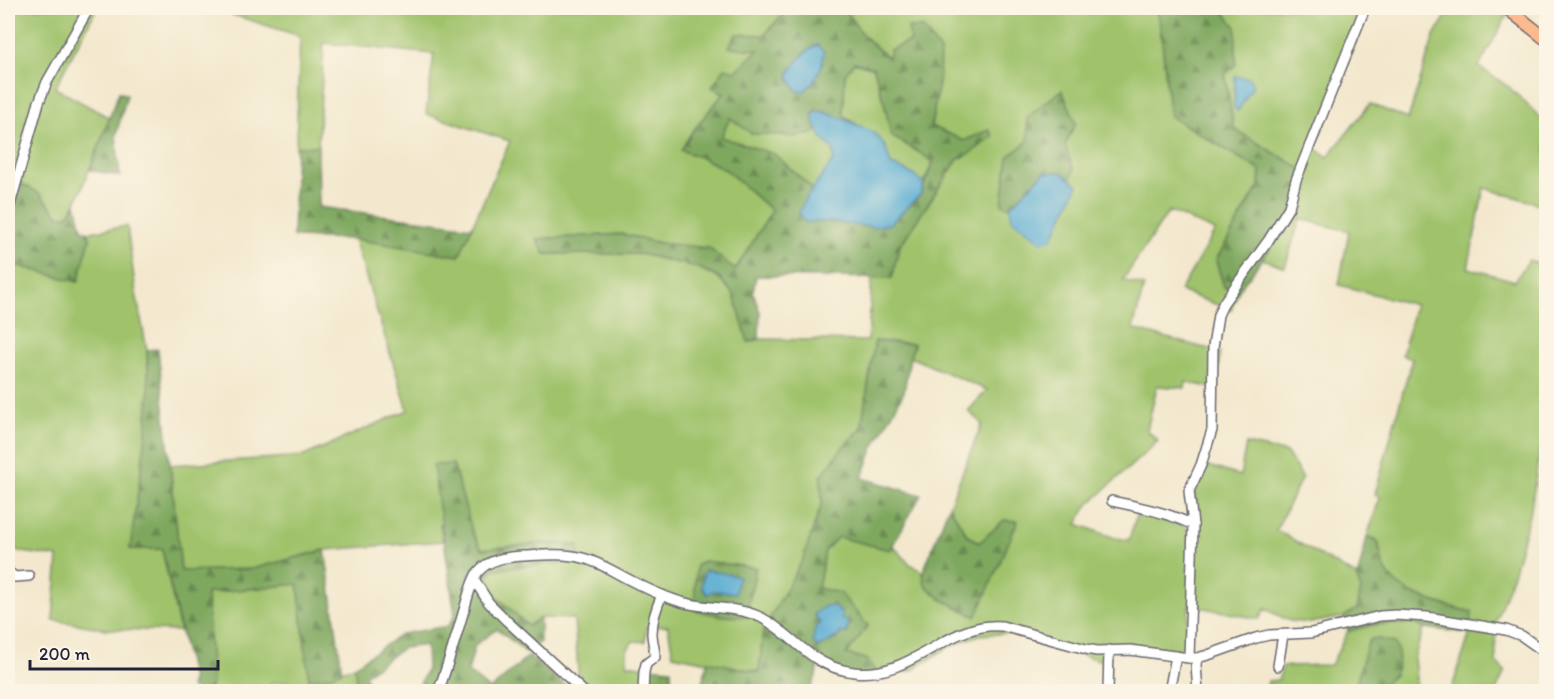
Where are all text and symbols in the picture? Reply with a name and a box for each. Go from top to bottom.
scale bar [30,633,218,671]
text: 200 m [39,643,90,665]

